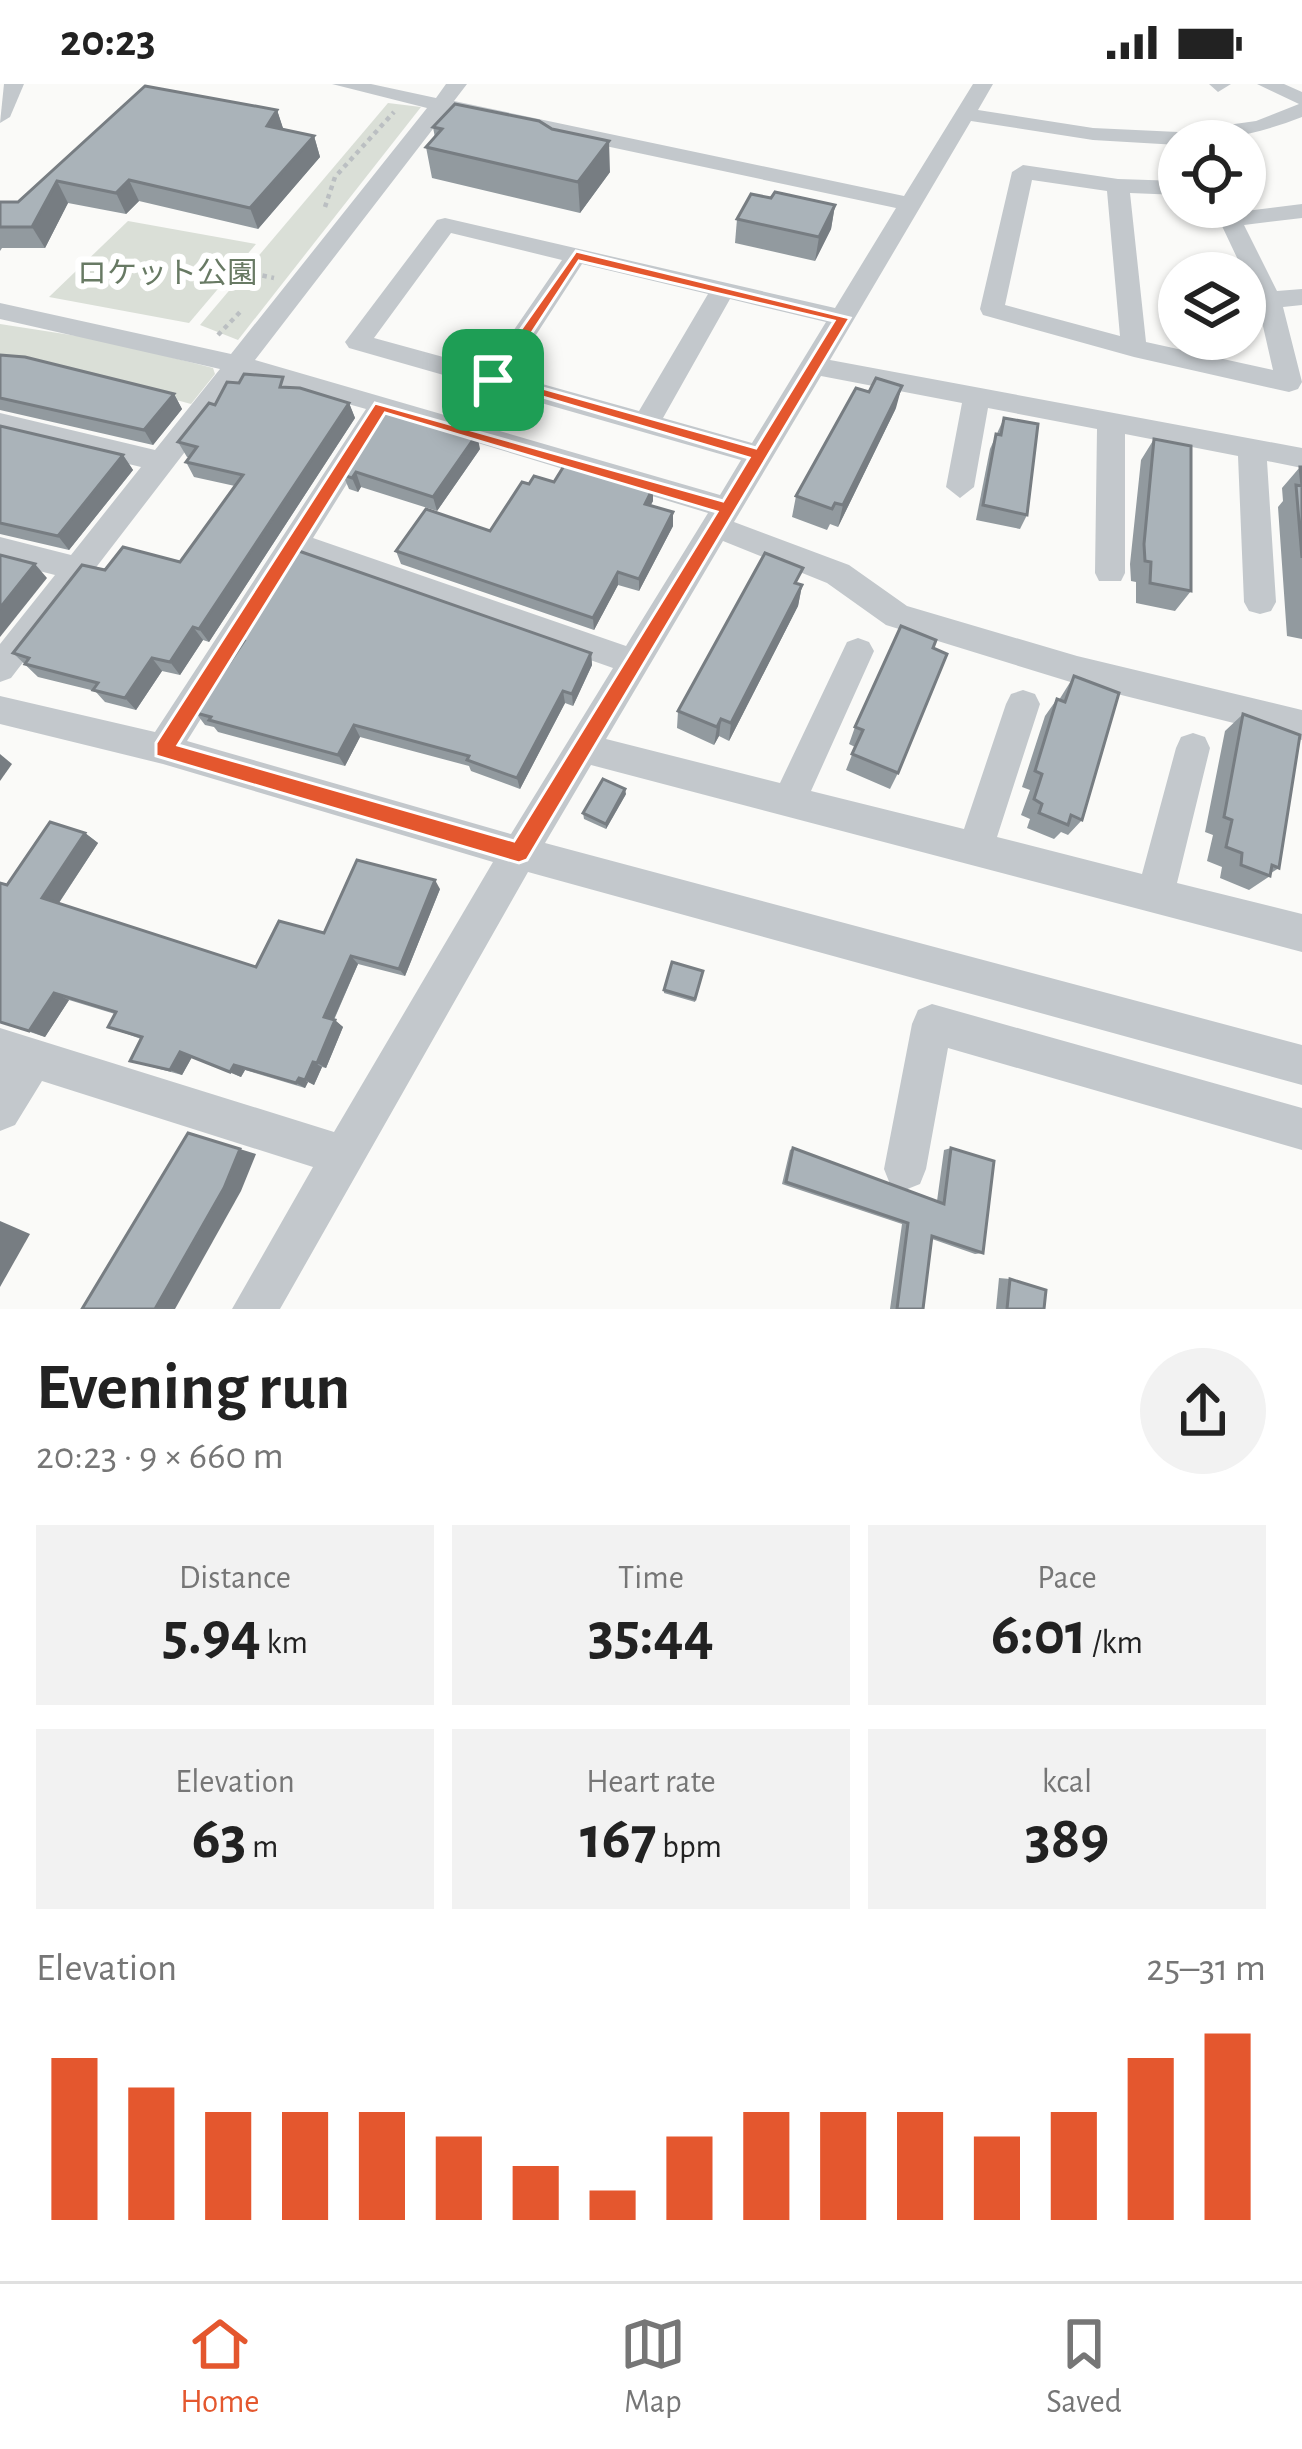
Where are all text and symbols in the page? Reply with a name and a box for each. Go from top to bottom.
text: 20:23 [60,19,156,64]
map controls [1158,120,1266,360]
button: locate [1158,120,1266,228]
button: layers [1158,252,1266,360]
park label: ロケット公園 [77,258,257,289]
pin [442,329,544,431]
icon: arrive [460,347,526,413]
button: share [1140,1348,1266,1474]
text: Evening run [36,1355,350,1421]
text: 20:23 · 9 × 660 m [36,1437,284,1476]
text: Distance [179,1562,291,1595]
text: Time [618,1562,684,1595]
text: Pace [1037,1562,1097,1595]
text: 5.94 [162,1605,261,1665]
text: 35:44 [588,1605,714,1665]
text: 6:01 [991,1605,1087,1665]
text: km [261,1627,308,1660]
text: /km [1087,1627,1143,1660]
text: Elevation [175,1766,295,1799]
text: Heart rate [586,1766,716,1799]
text: kcal [1042,1766,1092,1799]
text: 63 [192,1809,246,1869]
text: 167 [580,1809,657,1869]
text: 389 [1025,1809,1109,1869]
text: m [246,1831,278,1864]
text: bpm [657,1831,722,1864]
text: Elevation [36,1949,177,1988]
text: 25–31 m [1146,1949,1266,1988]
tab: Home [180,2311,260,2423]
tab: Map [620,2311,686,2423]
tab: Saved [1046,2311,1122,2423]

